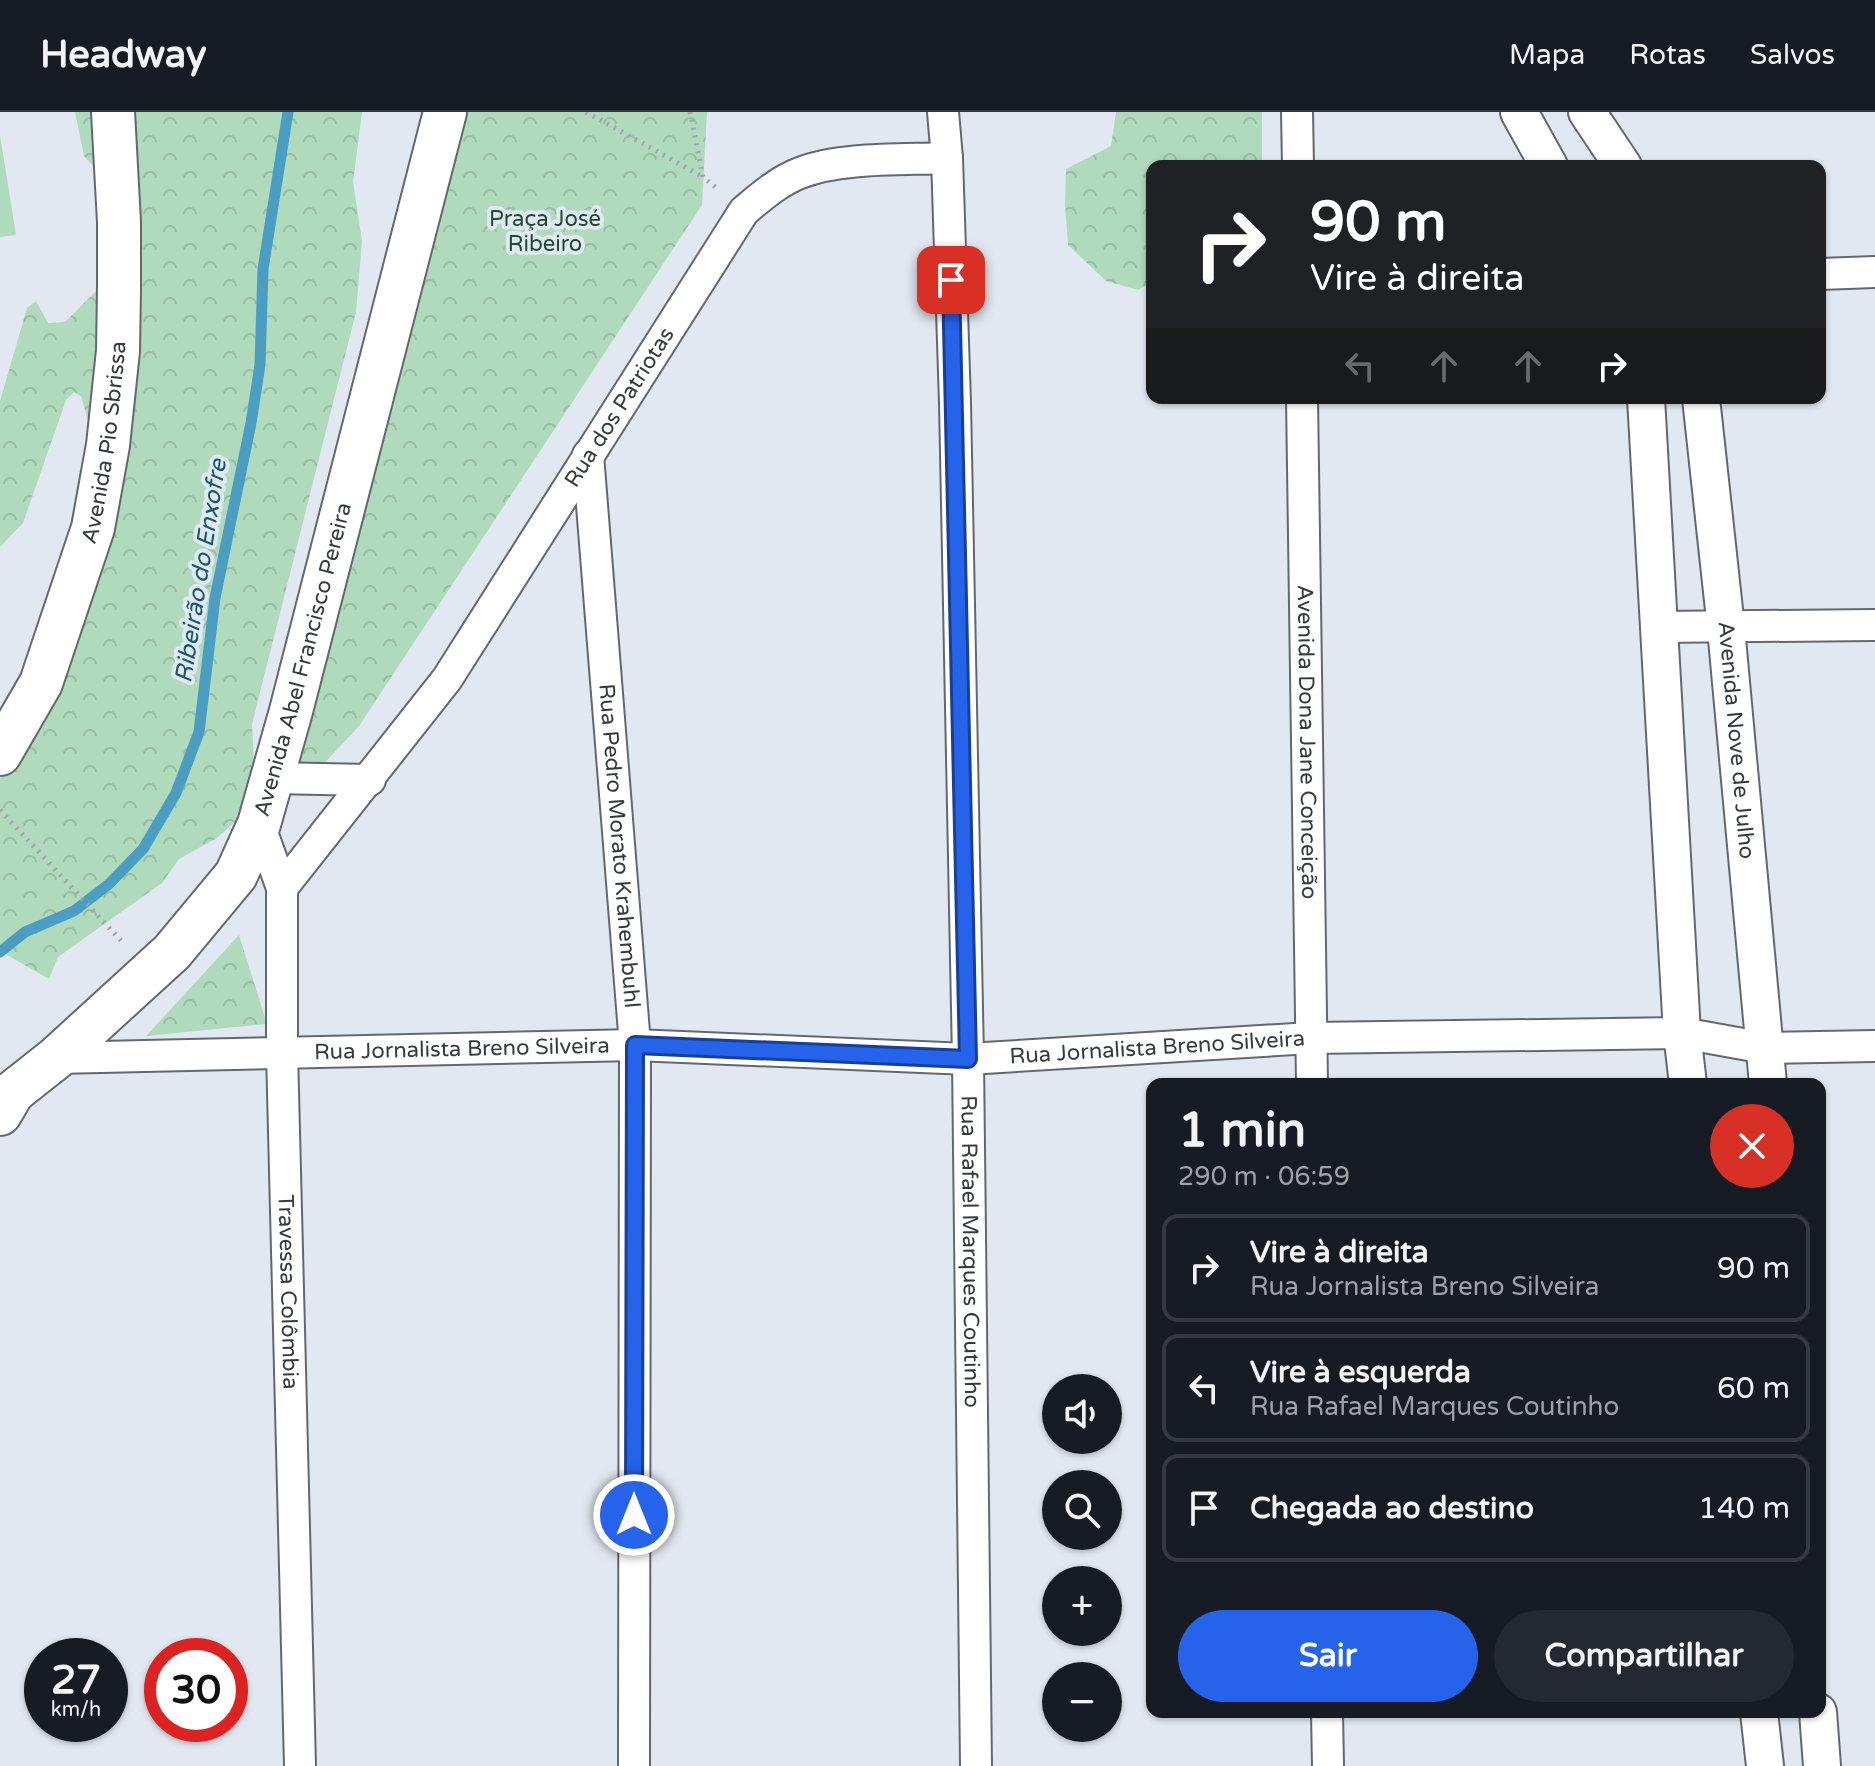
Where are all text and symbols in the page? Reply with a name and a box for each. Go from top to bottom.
text: Headway [40,32,206,78]
text: Mapa [1509,38,1585,72]
text: Rotas [1629,38,1706,72]
text: Salvos [1750,38,1835,72]
text: 90 m [1310,189,1446,256]
icon: right [1178,192,1282,296]
park label: Praça José Ribeiro [489,206,601,257]
pin [917,246,985,314]
text: Vire à direita [1310,257,1524,300]
icon: arrive [929,258,973,302]
street label: Rua dos Patriotas [559,323,680,492]
street label: Avenida Pio Sbrissa [76,341,131,547]
icon: left [1338,344,1382,388]
icon: ahead [1422,344,1466,388]
icon: ahead [1506,344,1550,388]
icon: right [1590,344,1634,388]
water label: Ribeirão do Enxofre [169,456,233,685]
street label: Avenida Abel Francisco Pereira [249,500,357,819]
street label: Avenida Dona Jane Conceição [1292,585,1322,899]
street label: Avenida Nove de Julho [1712,620,1760,860]
street label: Rua Pedro Morato Krahembuhl [593,683,645,1009]
street label: Rua Jornalista Breno Silveira [1009,1025,1306,1069]
street label: Rua Jornalista Breno Silveira [314,1033,610,1065]
street label: Rua Rafael Marques Coutinho [955,1095,985,1408]
text: 1 min [1178,1102,1306,1160]
button: close [1710,1104,1794,1188]
text: 290 m · 06:59 [1178,1161,1350,1192]
street label: Travessa Colômbia [273,1194,304,1390]
text: Vire à direita [1250,1234,1429,1271]
icon: right [1182,1246,1226,1290]
text: 90 m [1717,1250,1790,1287]
text: Rua Jornalista Breno Silveira [1250,1271,1599,1302]
text: Vire à esquerda [1250,1354,1471,1391]
icon: left [1182,1366,1226,1410]
text: 60 m [1717,1370,1790,1407]
map controls [1042,1374,1122,1742]
button: sound [1042,1374,1122,1454]
text: Rua Rafael Marques Coutinho [1250,1391,1619,1422]
button: search [1042,1470,1122,1550]
position arrow [592,1473,676,1557]
icon: arrive [1182,1486,1226,1530]
text: Chegada ao destino [1250,1490,1534,1527]
text: 140 m [1698,1490,1790,1527]
button: + [1042,1566,1122,1646]
button: Sair [1178,1610,1478,1702]
button: Compartilhar [1494,1610,1794,1702]
speed limit sign: 30 [144,1638,248,1742]
text: 27 [51,1656,101,1704]
button: − [1042,1662,1122,1742]
text: km/h [51,1698,101,1722]

